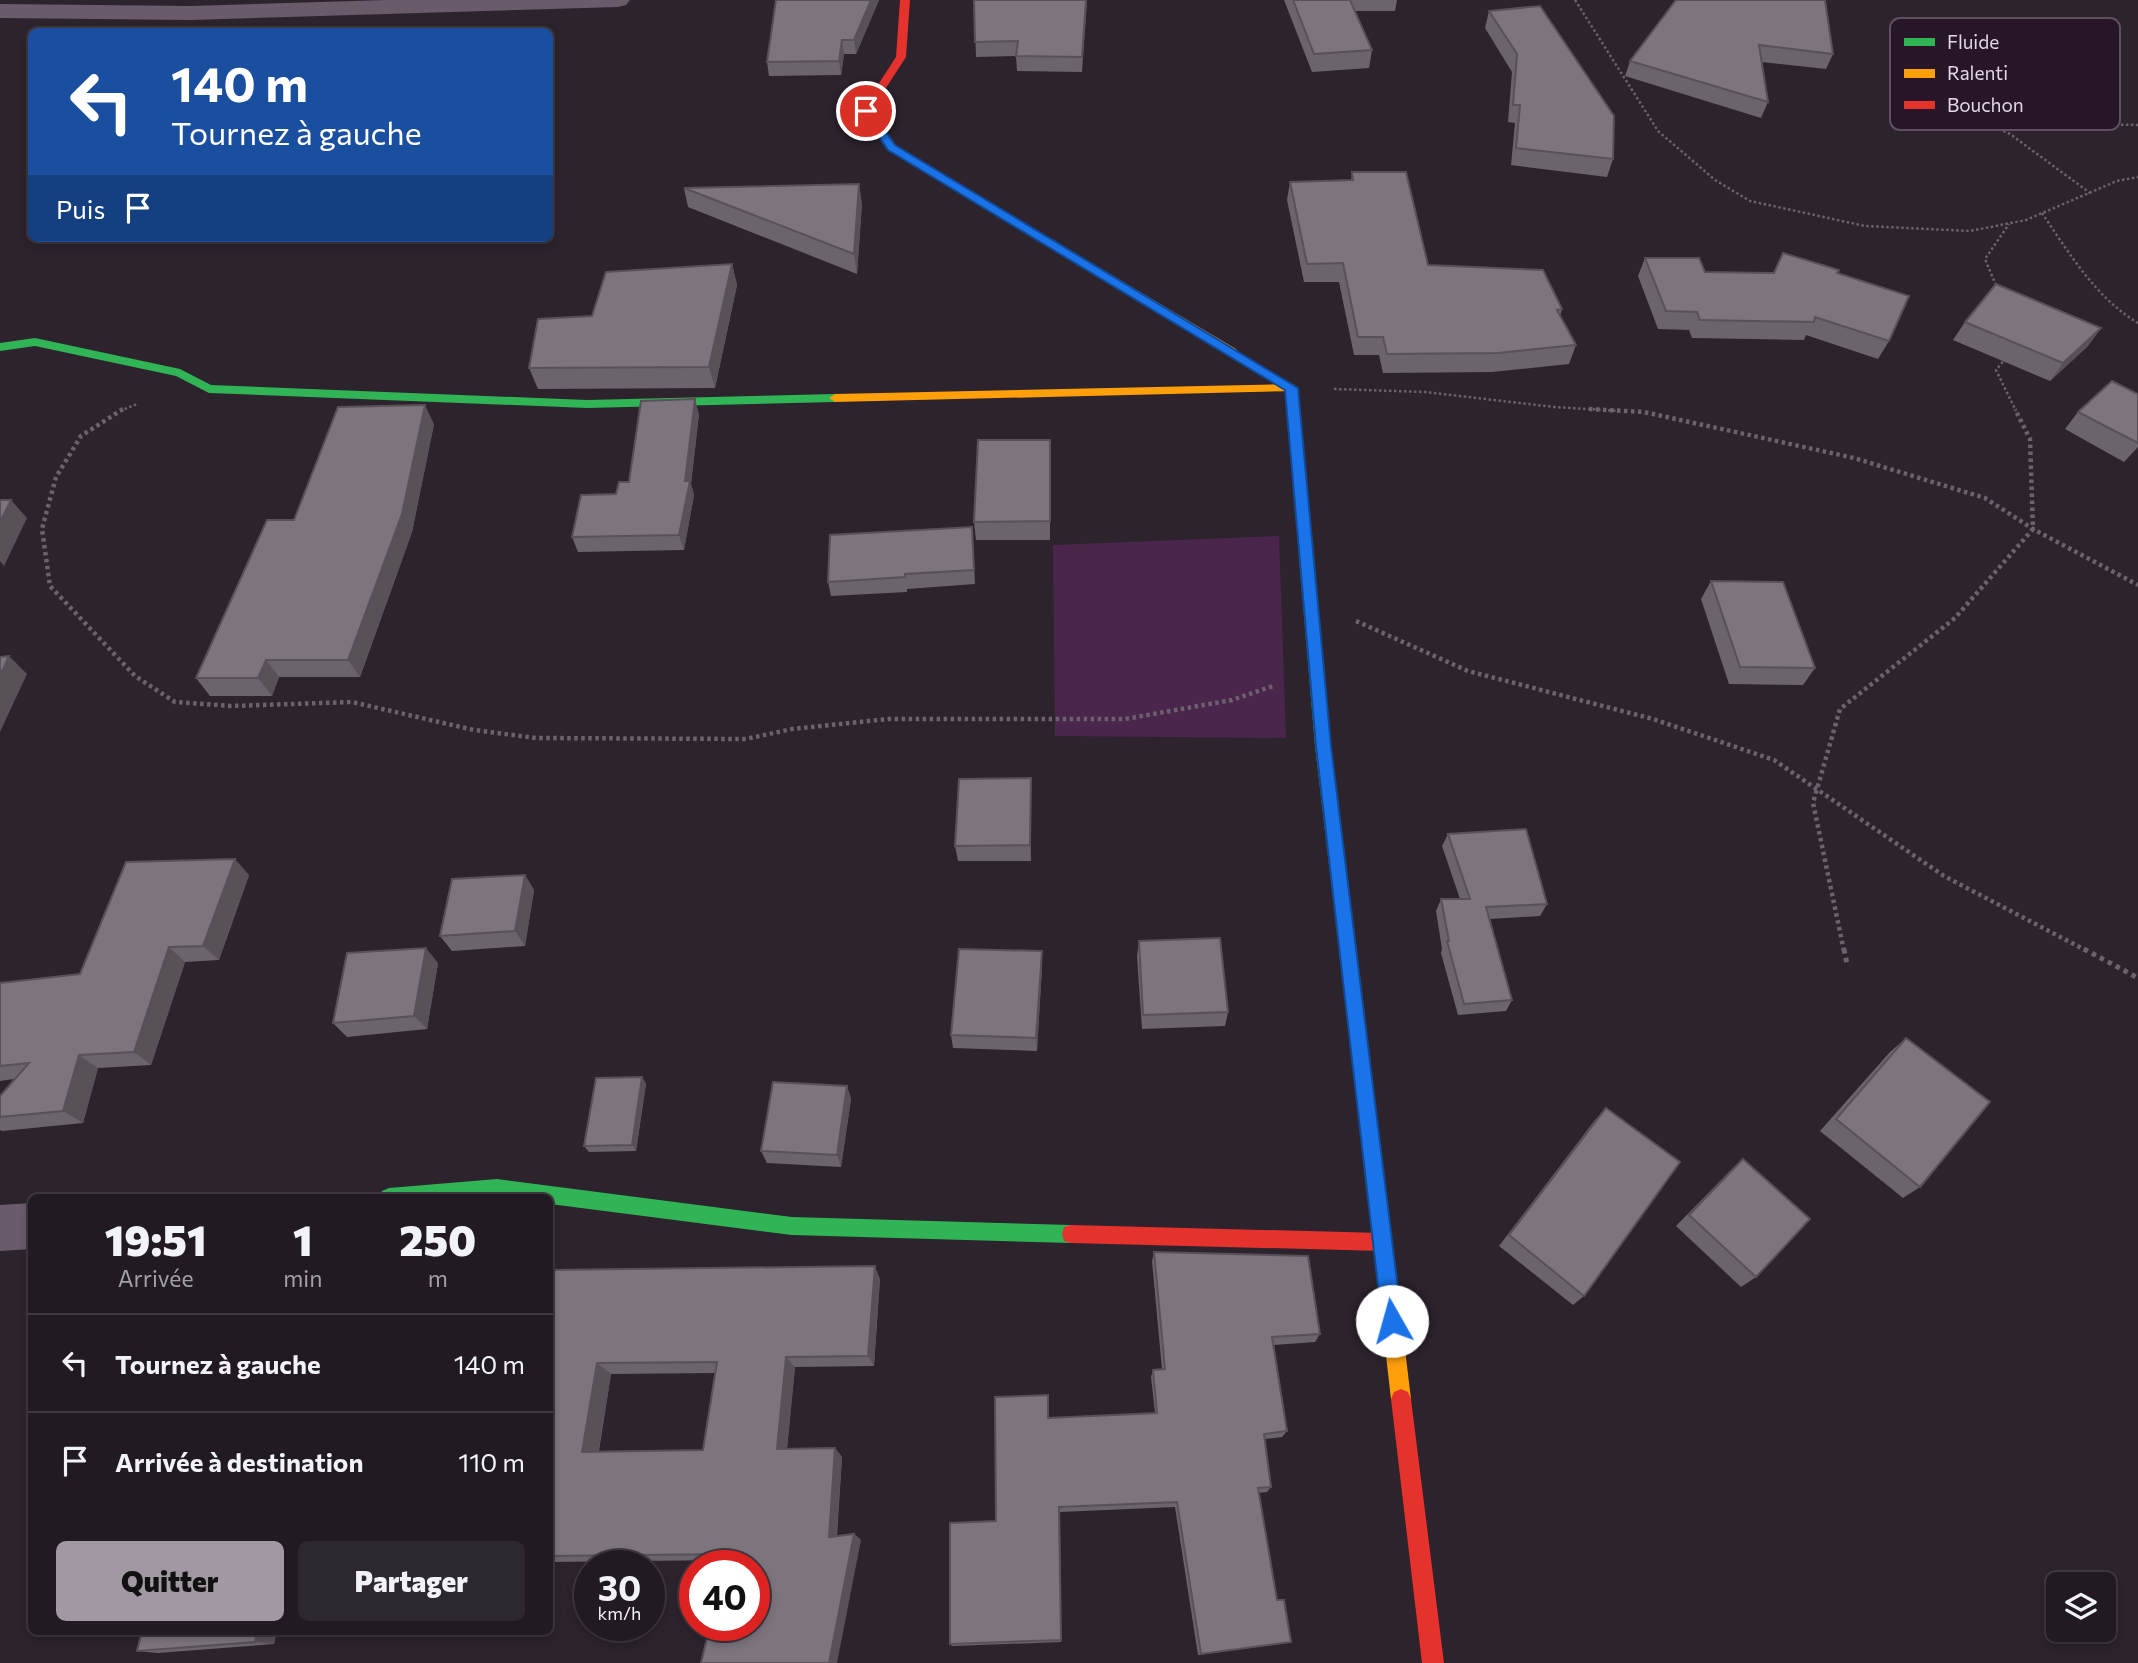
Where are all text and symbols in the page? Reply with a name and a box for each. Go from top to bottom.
legend [1890,18,2120,130]
text: Fluide [1947,30,1999,53]
text: 140 m [171,52,308,112]
icon: left [56,56,147,147]
text: Ralenti [1947,61,2008,84]
pin [836,81,896,141]
icon: arrive [847,92,885,130]
text: Bouchon [1947,93,2024,116]
text: Tournez à gauche [171,112,422,152]
icon: arrive [119,189,157,227]
text: Puis [56,193,105,224]
text: 19:51 [105,1213,207,1265]
text: 1 [293,1213,313,1265]
text: 250 [399,1213,476,1265]
text: Arrivée [118,1264,194,1292]
text: min [283,1264,322,1292]
text: m [428,1264,448,1292]
position arrow [1355,1284,1429,1358]
icon: left [56,1344,94,1382]
text: Tournez à gauche [115,1348,321,1379]
text: 140 m [454,1348,525,1379]
icon: arrive [56,1442,94,1480]
text: Arrivée à destination [115,1446,363,1477]
text: 110 m [458,1446,525,1477]
button: Quitter [56,1541,284,1621]
button: Partager [298,1541,525,1621]
speed limit sign: 40 [679,1550,770,1641]
text: 30 [598,1565,641,1608]
map controls [2046,1572,2116,1642]
button: layers [2046,1572,2116,1642]
text: km/h [598,1602,641,1624]

